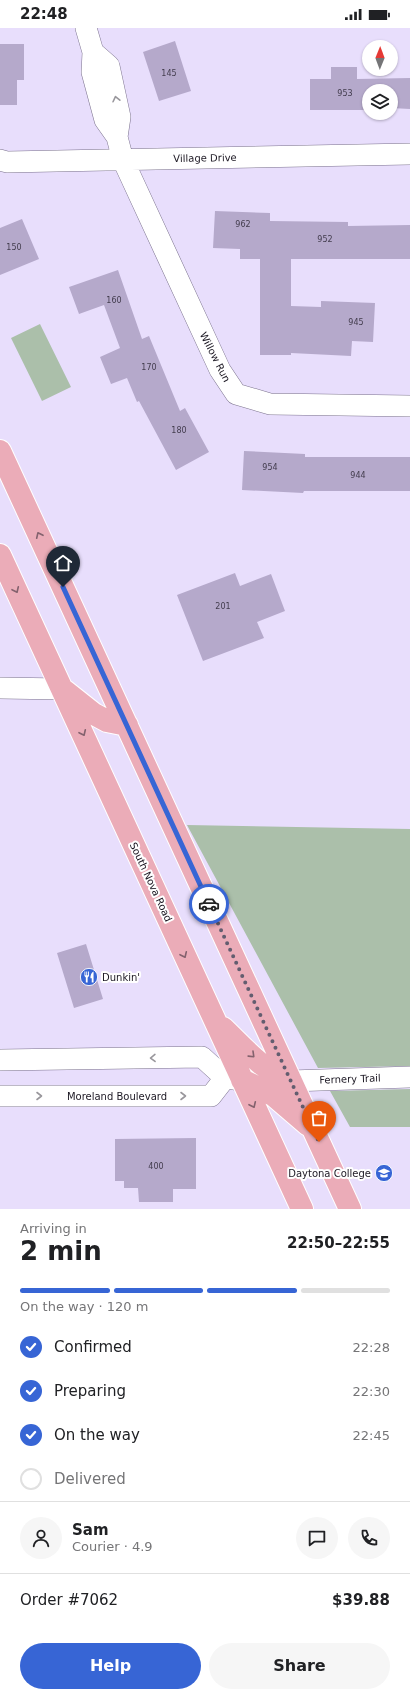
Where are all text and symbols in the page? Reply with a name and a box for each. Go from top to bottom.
text: 22:48 [20,5,68,23]
north arrow [362,40,398,76]
map controls [362,40,398,120]
house number: 145 [161,69,177,78]
button: layers [362,84,398,120]
house number: 953 [337,89,353,98]
one-way arrow [112,96,120,102]
street label: Village Drive [173,152,237,164]
house number: 962 [235,220,251,229]
house number: 952 [317,235,333,244]
house number: 150 [6,243,22,252]
house number: 160 [106,296,122,305]
house number: 945 [348,318,364,327]
street label: Willow Run [198,330,232,384]
house number: 170 [141,363,157,372]
house number: 180 [171,426,187,435]
house number: 954 [262,463,278,472]
house number: 944 [350,471,366,480]
one-way arrow [36,532,44,540]
pin [46,546,80,587]
icon: home [52,552,74,574]
one-way arrow [12,586,20,593]
house number: 201 [215,602,231,611]
one-way arrow [78,729,86,737]
street label: South Nova Road [128,841,174,923]
courier [189,884,229,924]
icon: car [198,893,220,915]
one-way arrow [180,951,188,958]
restaurant icon: Dunkin' [79,967,99,987]
place label: Dunkin' [102,972,140,983]
one-way arrow [247,1050,255,1058]
one-way arrow [150,1054,156,1062]
street label: Fernery Trail [319,1072,381,1086]
street label: Moreland Boulevard [67,1091,167,1102]
one-way arrow [36,1092,42,1100]
one-way arrow [180,1092,186,1100]
one-way arrow [248,1101,256,1108]
pin [302,1101,336,1142]
icon: bag [308,1107,330,1129]
house number: 400 [148,1162,164,1171]
school or university icon: Daytona College [374,1163,394,1183]
place label: Daytona College [288,1168,371,1179]
text: Arriving in [20,1221,87,1236]
text: 22:50–22:55 [287,1234,390,1252]
text: 2 min [20,1236,102,1266]
text: On the way · 120 m [20,1299,148,1314]
icon: check [20,1336,42,1358]
text: Confirmed [54,1338,132,1356]
text: 22:28 [353,1340,390,1355]
icon: check [20,1380,42,1402]
text: Preparing [54,1382,126,1400]
text: 22:30 [353,1384,390,1399]
icon: check [20,1424,42,1446]
text: On the way [54,1426,140,1444]
text: 22:45 [353,1428,390,1443]
text: Delivered [54,1470,126,1488]
button: person [20,1517,62,1559]
button: chat [296,1517,338,1559]
button: phone [348,1517,390,1559]
text: Sam [72,1521,109,1539]
text: Courier · 4.9 [72,1539,153,1554]
text: Order #7062 [20,1591,118,1609]
text: $39.88 [332,1591,390,1609]
button: Help [20,1643,201,1689]
button: Share [209,1643,390,1689]

